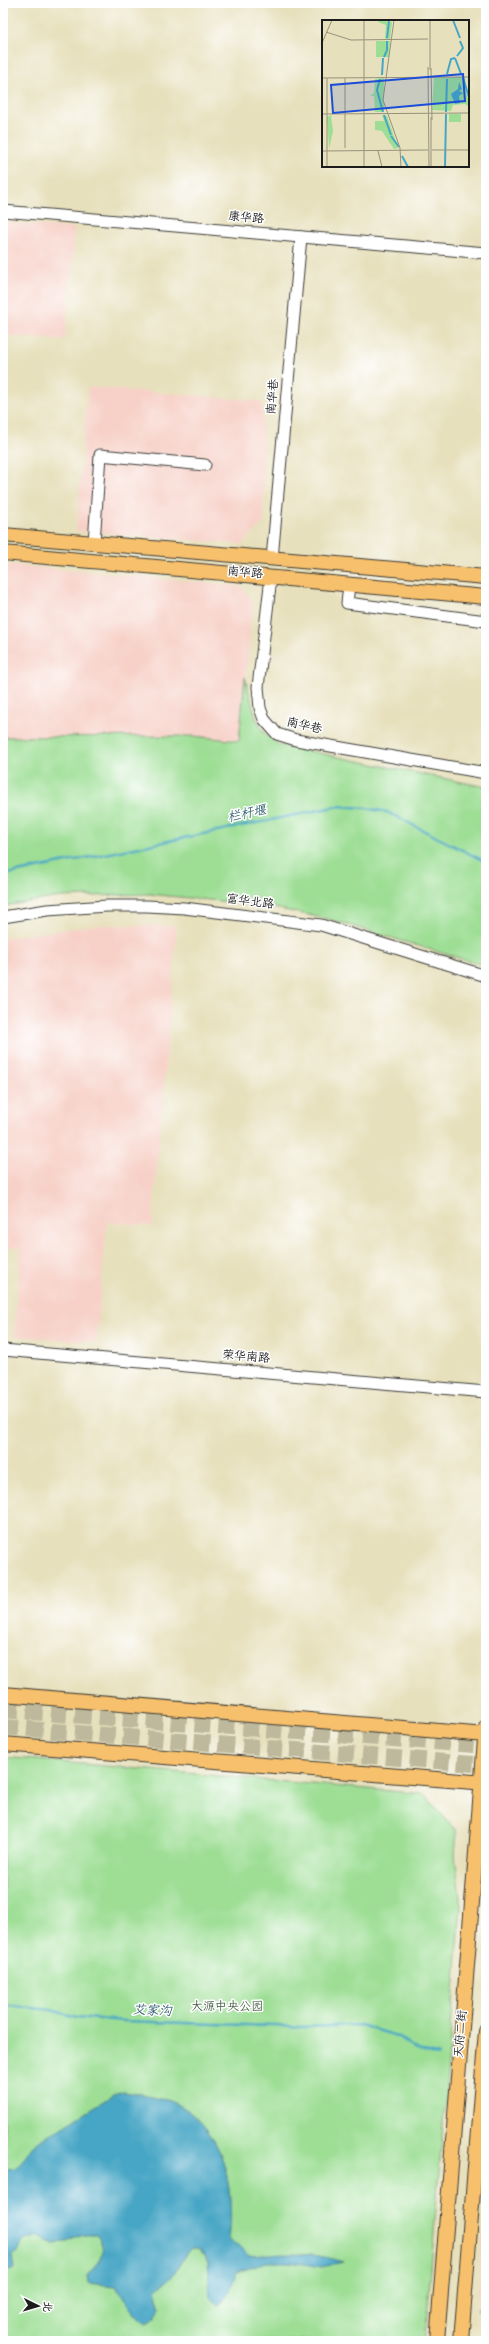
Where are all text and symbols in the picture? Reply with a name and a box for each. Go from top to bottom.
inset map [322,20,469,167]
street label: 康华路 [227,209,265,228]
street label: 南华巷 [264,378,283,416]
street label: 南华路 [226,564,264,583]
street label: 南华巷 [285,715,323,738]
water label: 栏杆堰 [226,802,270,826]
street label: 富华北路 [225,892,275,913]
street label: 荣华南路 [221,1348,271,1367]
park label: 大源中央公园 [191,2000,263,2015]
water label: 艾家沟 [132,2003,173,2020]
street label: 天府二街 [452,2009,471,2059]
north arrow [18,2286,58,2326]
text: 北 [40,2301,52,2313]

